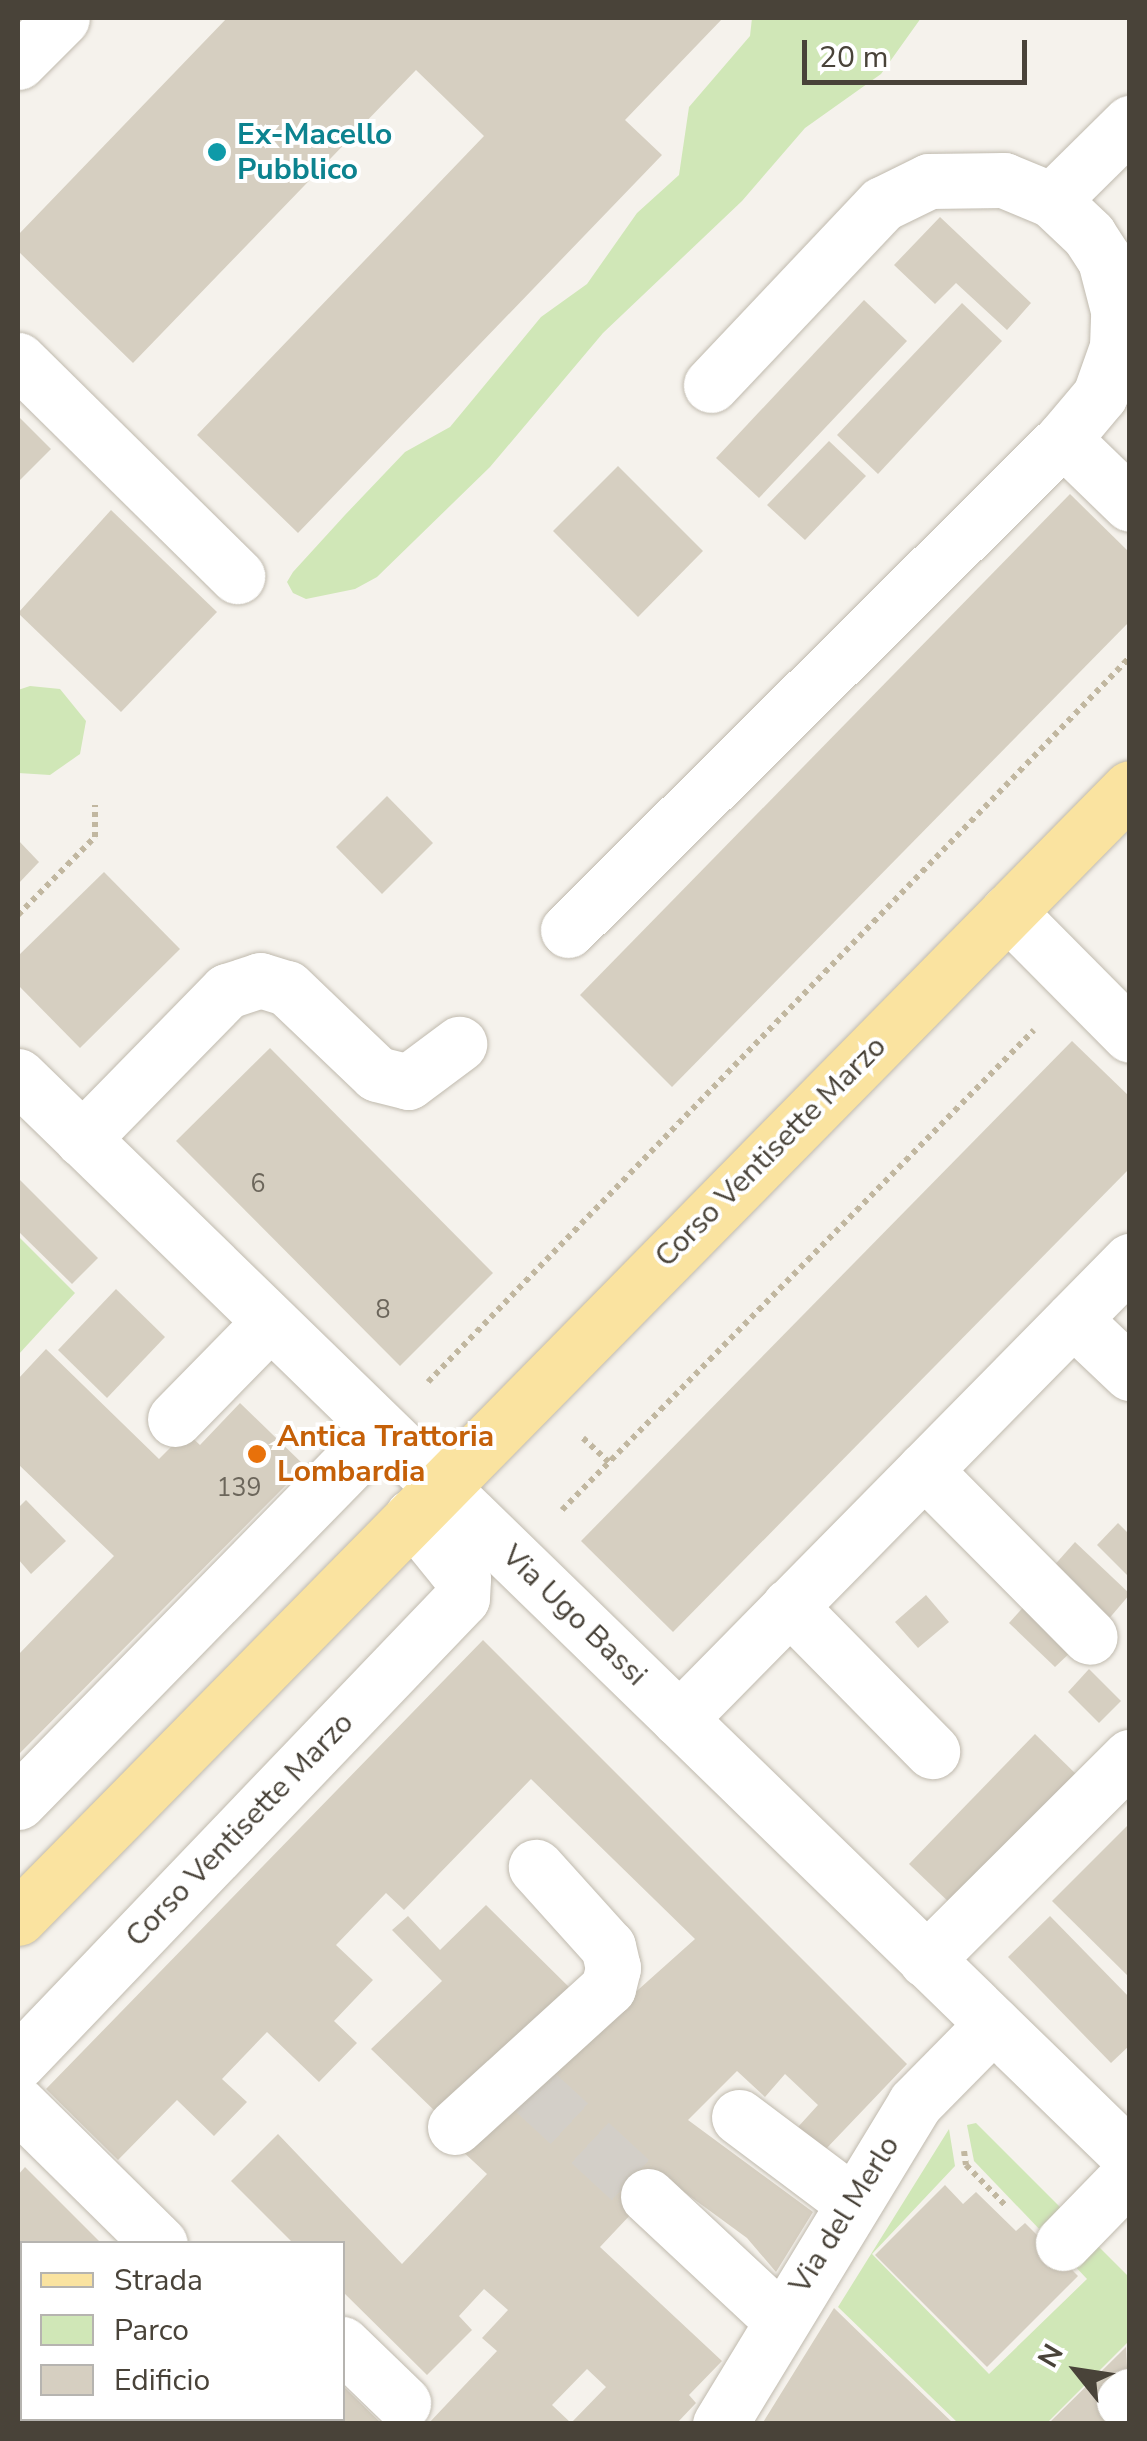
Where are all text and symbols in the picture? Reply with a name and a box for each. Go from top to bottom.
scale bar [807,20,1032,82]
text: 20 m [819,37,888,78]
place label: Ex-Macello Pubblico [237,117,392,188]
marker: Ex-Macello Pubblico [206,141,228,163]
street label: Corso Ventisette Marzo [648,1029,894,1275]
house number: 6 [251,1169,265,1199]
house number: 8 [376,1295,390,1325]
place label: Antica Trattoria Lombardia [277,1419,494,1490]
marker: Antica Trattoria Lombardia [246,1443,268,1465]
house number: 139 [217,1473,261,1503]
street label: Via Ugo Bassi [494,1538,654,1694]
street label: Corso Ventisette Marzo [119,1705,361,1955]
street label: Via del Merlo [782,2130,908,2300]
legend [20,2241,345,2421]
text: Strada [114,2260,203,2301]
text: Parco [114,2310,189,2351]
north arrow [1027,2321,1127,2421]
text: N [1029,2337,1073,2375]
text: Edificio [114,2360,210,2401]

